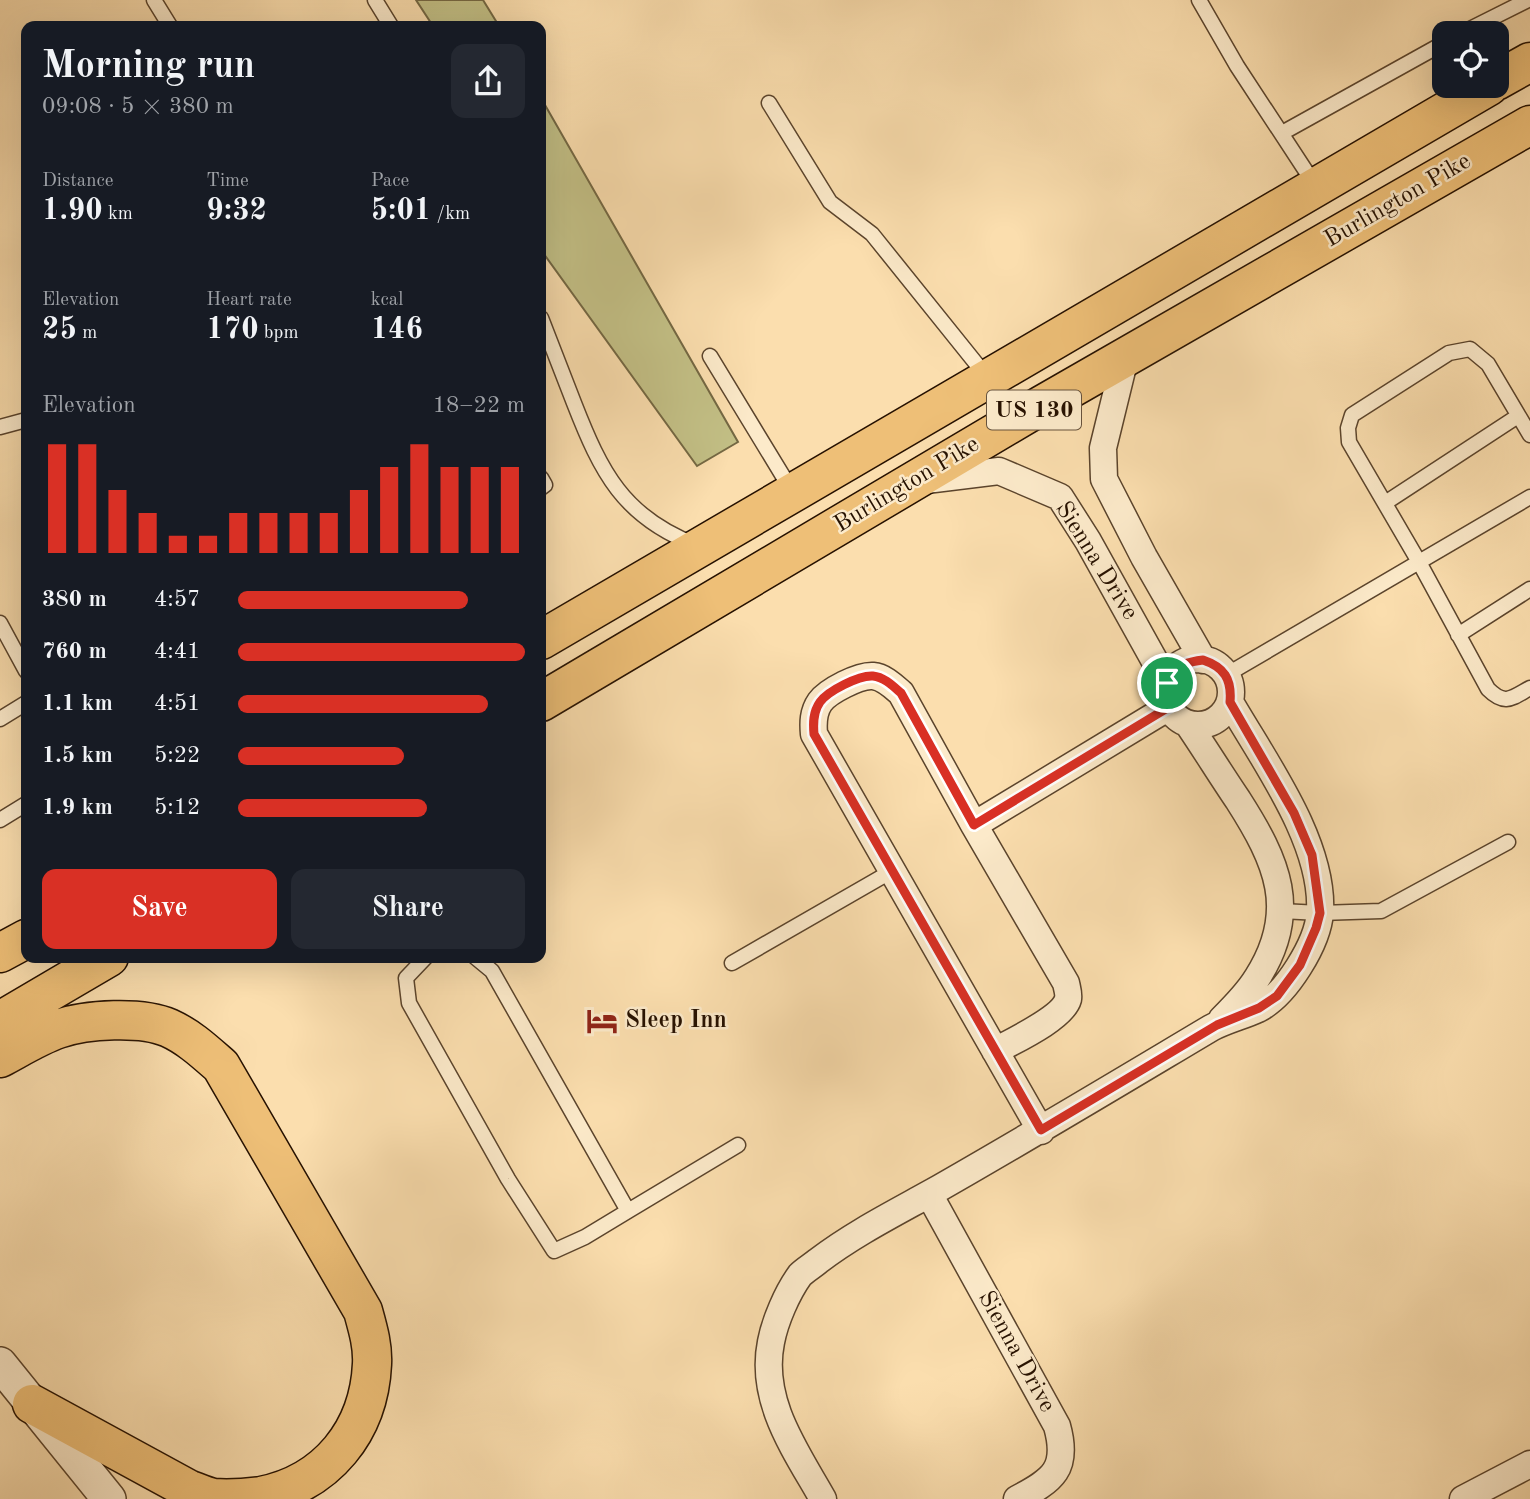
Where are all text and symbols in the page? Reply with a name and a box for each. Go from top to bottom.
map controls [1432,21,1509,98]
button: locate [1432,21,1509,98]
button: share [451,44,525,118]
text: Morning run [42,48,255,86]
text: 09:08 · 5 × 380 m [42,95,234,118]
street label: Burlington Pike [1321,150,1475,252]
text: Distance [42,172,114,191]
text: Time [206,172,249,191]
text: Pace [371,172,409,191]
text: 1.90 [42,196,103,226]
text: 9:32 [206,196,267,226]
text: 5:01 [371,196,431,226]
text: km [103,205,133,224]
text: /km [431,205,470,224]
text: Elevation [42,291,119,310]
text: Heart rate [206,291,292,310]
text: kcal [371,291,403,310]
text: 25 [42,315,77,345]
text: 170 [206,315,259,345]
text: 146 [371,315,423,345]
text: m [77,324,97,343]
text: bpm [259,324,299,343]
road number: US 130 [987,390,1081,430]
text: Elevation [42,394,136,417]
text: 18–22 m [433,394,525,417]
street label: Burlington Pike [830,432,984,538]
street label: Sienna Drive [1050,498,1142,624]
text: 380 m [42,588,107,611]
text: 4:57 [154,588,200,611]
text: 760 m [42,640,107,663]
text: 4:41 [154,640,200,663]
pin [1137,653,1197,713]
icon: arrive [1148,664,1186,702]
text: 1.1 km [42,692,113,715]
text: 4:51 [154,692,200,715]
text: 1.5 km [42,744,113,767]
text: 5:22 [154,744,200,767]
text: 1.9 km [42,796,113,819]
text: 5:12 [154,796,200,819]
button: Save [42,869,277,949]
button: Share [291,869,525,949]
hotel icon: Sleep Inn [585,1004,619,1038]
place label: Sleep Inn [625,1009,727,1033]
street label: Sienna Drive [973,1287,1059,1417]

